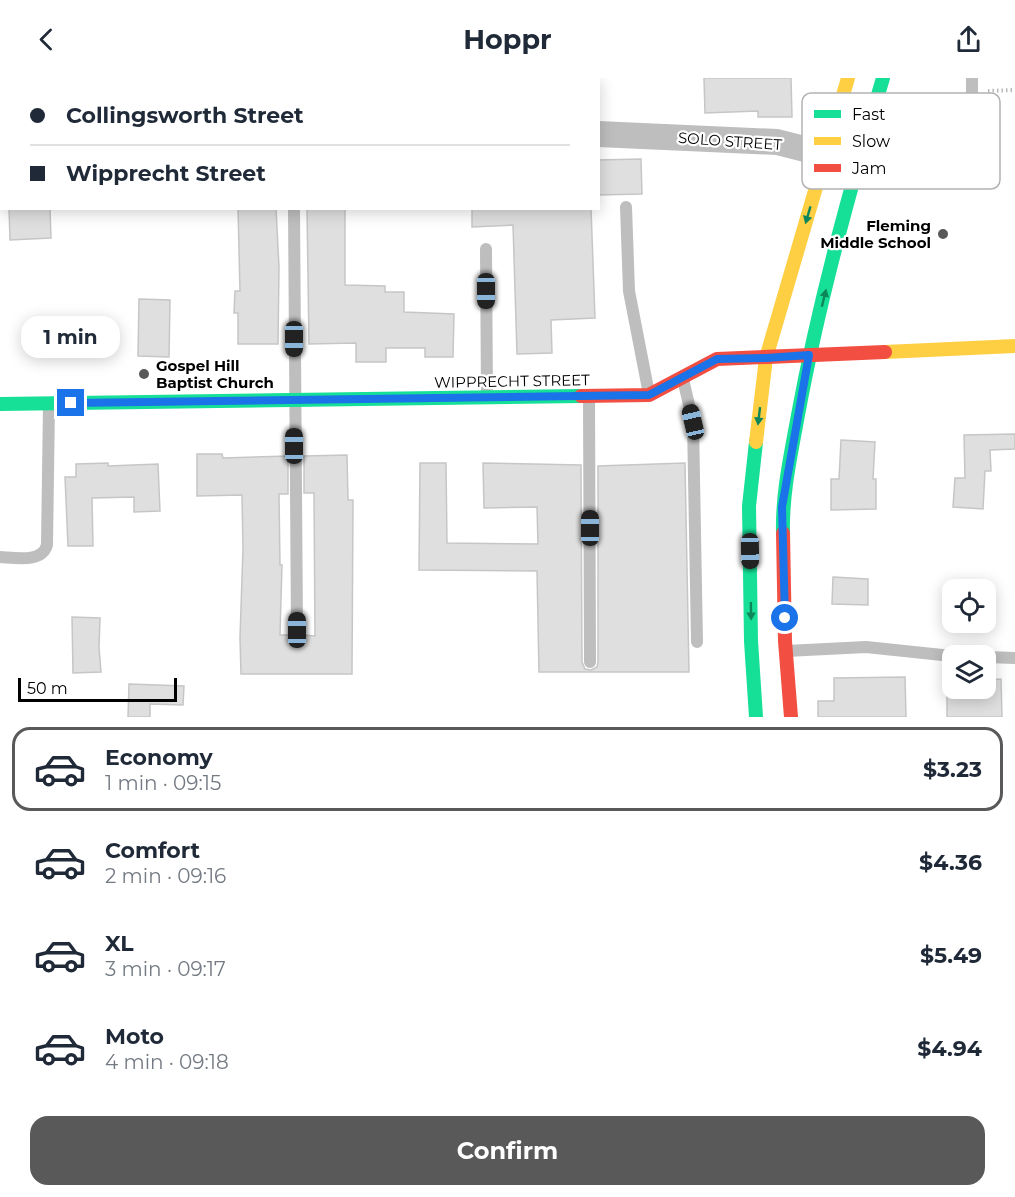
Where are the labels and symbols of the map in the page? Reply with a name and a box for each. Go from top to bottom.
legend [802,93,1000,189]
text: Fast [852,105,886,124]
street label: SOLO STREET [677,128,783,154]
text: Slow [852,132,890,151]
text: Jam [851,159,886,178]
one-way arrow [803,206,812,224]
place label: Fleming Middle School [820,216,931,252]
marker: Fleming Middle School [936,227,950,241]
car [477,273,495,309]
one-way arrow [820,289,829,307]
callout: 1 min [22,316,121,358]
car [285,321,303,357]
place label: Gospel Hill Baptist Church [156,356,274,392]
marker: Gospel Hill Baptist Church [137,367,151,381]
street label: WIPPRECHT STREET [434,370,590,392]
route end [57,389,84,416]
car [680,402,706,442]
one-way arrow [754,407,764,426]
car [285,428,303,464]
car [581,510,599,546]
car [741,533,759,569]
one-way arrow [746,601,756,620]
route start [771,604,798,631]
car [288,612,306,648]
scale bar [18,675,177,702]

